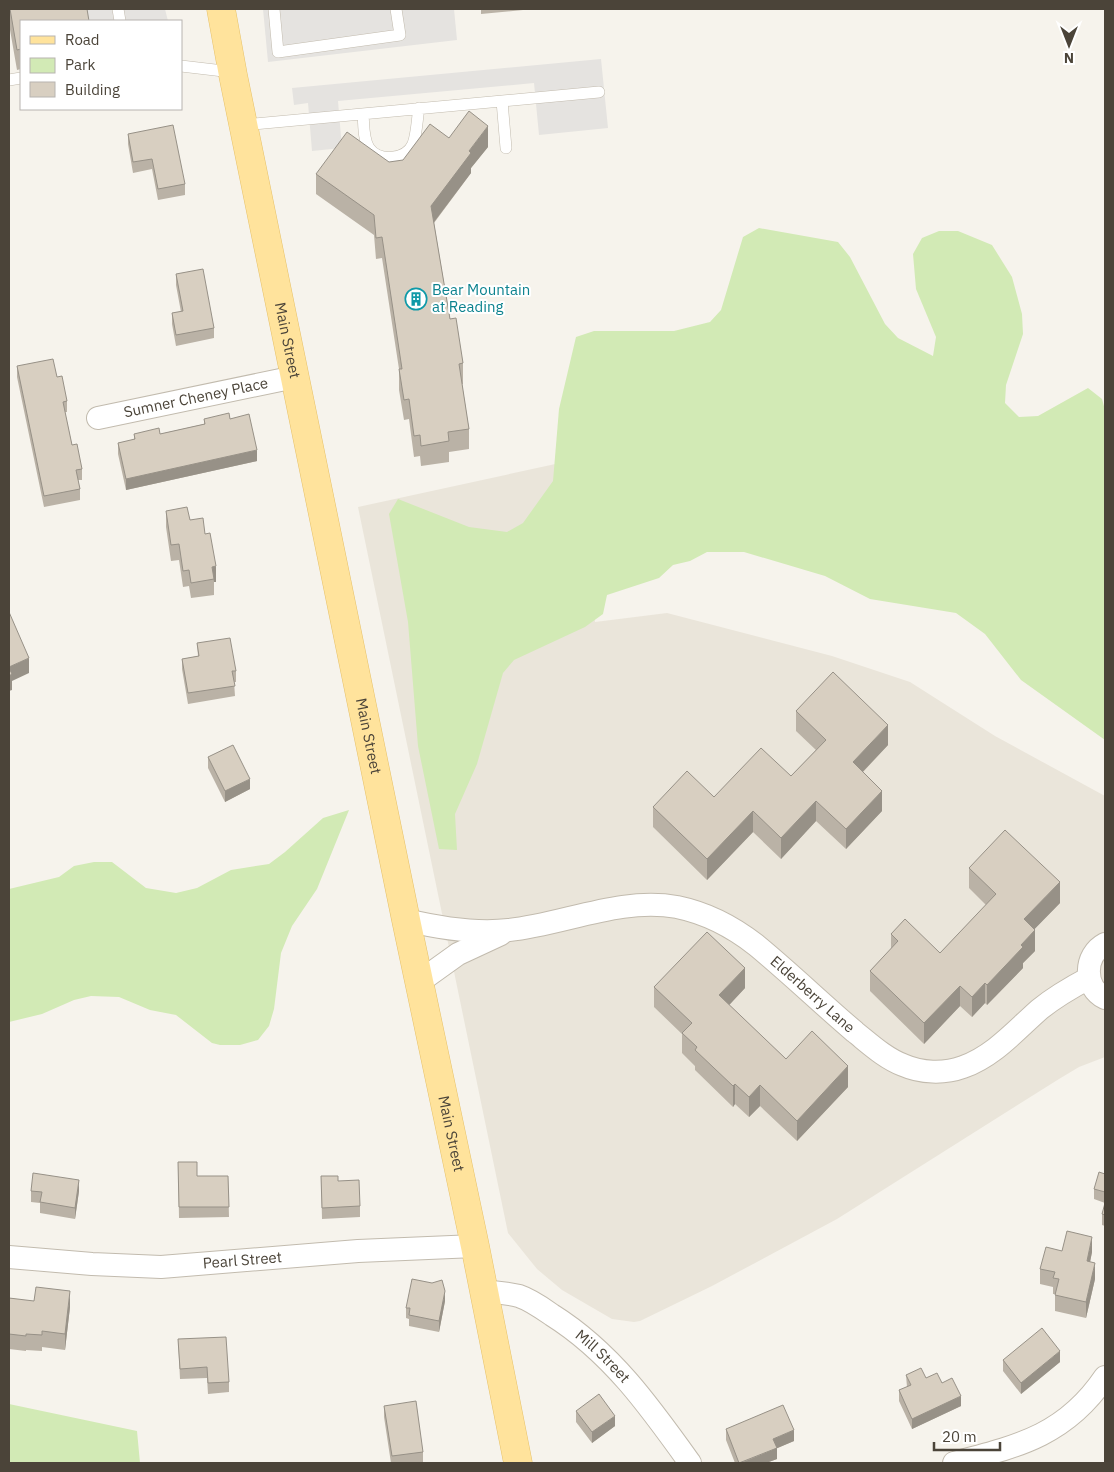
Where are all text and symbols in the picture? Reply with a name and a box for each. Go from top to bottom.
legend [20,20,182,110]
north arrow [1044,20,1094,70]
text: Road [65,30,100,49]
text: N [1064,49,1074,67]
text: Park [65,55,95,74]
text: Building [65,80,120,99]
place label: Bear Mountain at Reading [432,280,530,316]
building icon: Bear Mountain at Reading [404,287,428,311]
street label: Main Street [271,301,305,380]
street label: Sumner Cheney Place [122,373,270,421]
street label: Main Street [352,696,386,776]
street label: Elderberry Lane [767,951,859,1037]
street label: Main Street [434,1094,469,1173]
street label: Pearl Street [202,1247,283,1273]
street label: Mill Street [572,1325,634,1387]
scale bar [934,1420,1000,1452]
text: 20 m [942,1427,977,1446]

